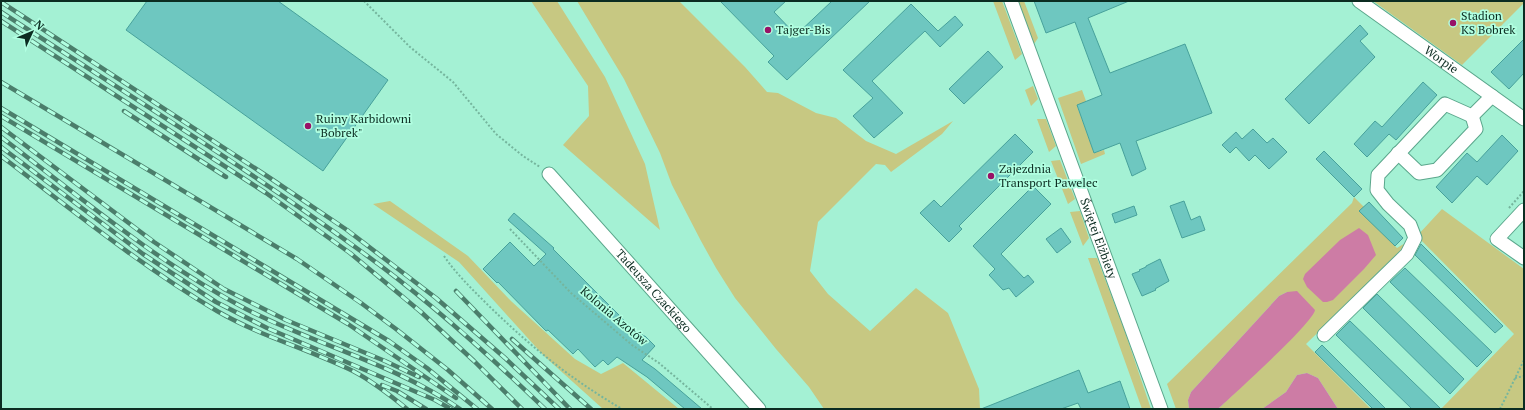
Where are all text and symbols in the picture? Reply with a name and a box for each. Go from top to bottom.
place label: Stadion KS Bobrek [1461,8,1516,37]
north arrow [12,12,52,52]
text: N [31,17,48,33]
marker: Stadion KS Bobrek [1448,18,1458,28]
place label: Tajger-Bis [776,22,830,37]
marker: Tajger-Bis [763,25,773,35]
street label: Worpie [1422,42,1461,77]
place label: Ruiny Karbidowni "Bobrek" [316,111,412,140]
marker: Ruiny Karbidowni "Bobrek" [303,121,313,131]
place label: Zajezdnia Transport Pawelec [999,161,1098,190]
marker: Zajezdnia Transport Pawelec [986,171,996,181]
street label: Świętej Elżbiety [1077,196,1121,282]
street label: Tadeusza Czackiego [613,246,695,336]
street label: Kolonia Azotów [577,283,651,348]

